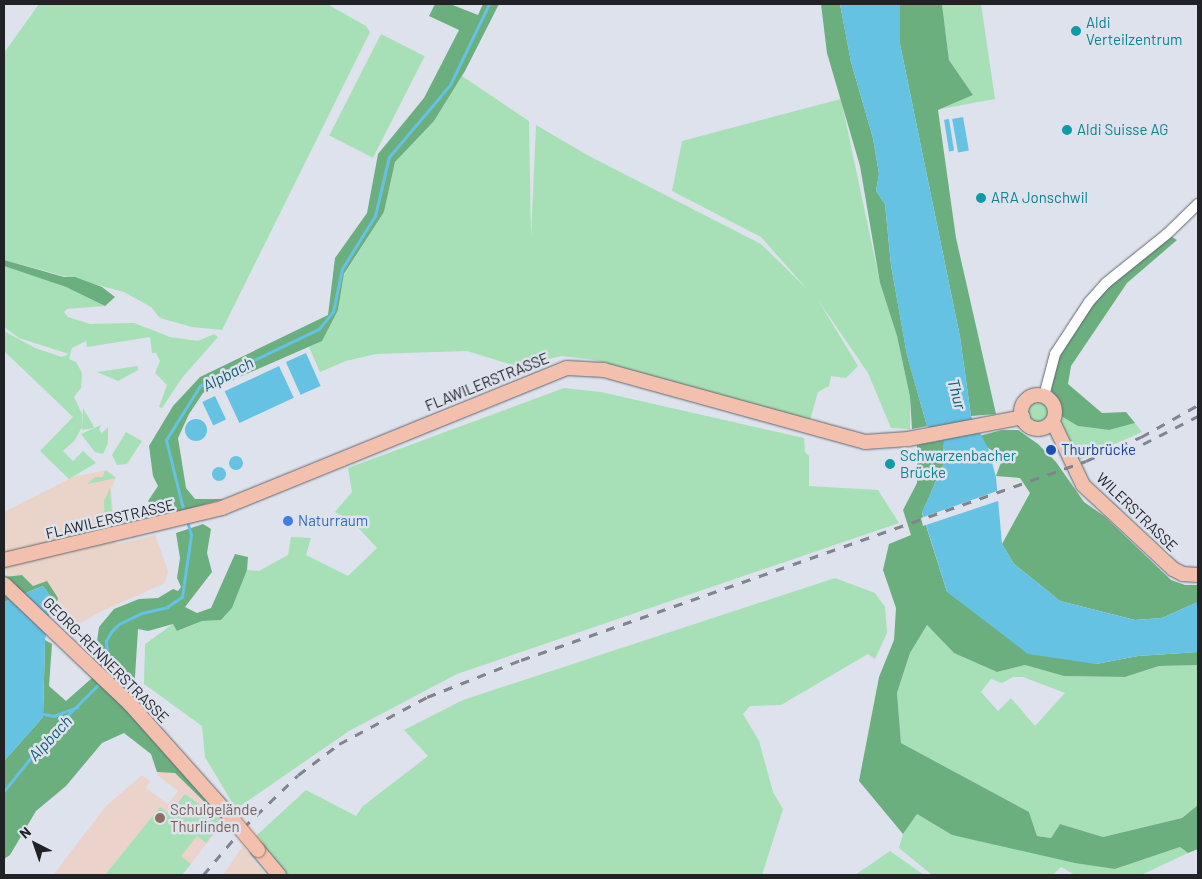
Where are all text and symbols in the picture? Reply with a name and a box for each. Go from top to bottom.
place label: Aldi Verteilzentrum [1086,13,1182,48]
marker: Aldi Verteilzentrum [1070,25,1082,37]
place label: Aldi Suisse AG [1077,121,1169,139]
marker: Aldi Suisse AG [1061,124,1073,136]
place label: ARA Jonschwil [991,189,1088,207]
marker: ARA Jonschwil [975,192,987,204]
street label: FLAWILERSTRASSE [423,349,551,415]
water label: Alpbach [199,353,257,395]
water label: Thur [944,376,970,412]
place label: Thurbrücke [1061,441,1136,459]
marker: Thurbrücke [1045,444,1057,456]
place label: Schwarzenbacher Brücke [900,446,1016,481]
marker: Schwarzenbacher Brücke [884,458,896,470]
street label: WILERSTRASSE [1093,469,1181,555]
street label: FLAWILERSTRASSE [44,495,176,543]
place label: Naturraum [298,512,368,530]
marker: Naturraum [282,515,294,527]
street label: GEORG-RENNERSTRASSE [39,593,173,727]
water label: Alpbach [24,711,76,765]
place label: Schulgelände Thurlinden [170,800,257,835]
marker: Schulgelände Thurlinden [154,812,166,824]
north arrow [10,819,60,869]
text: N [16,823,34,842]

